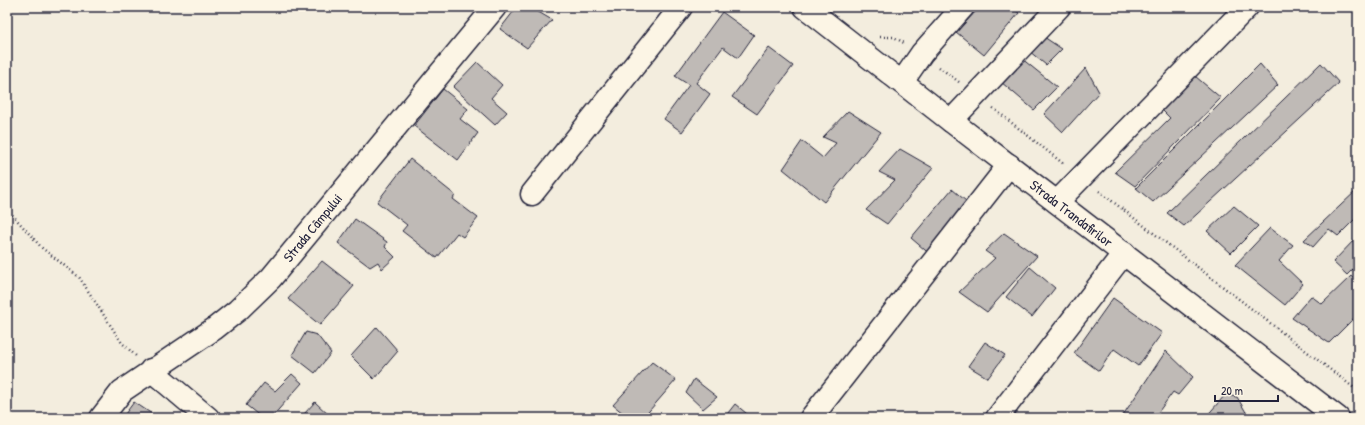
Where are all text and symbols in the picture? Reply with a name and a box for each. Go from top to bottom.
street label: Strada Trandafirilor [1026,175,1118,251]
street label: Strada Câmpului [278,189,346,265]
scale bar [1215,377,1278,403]
text: 20 m [1221,382,1243,399]

